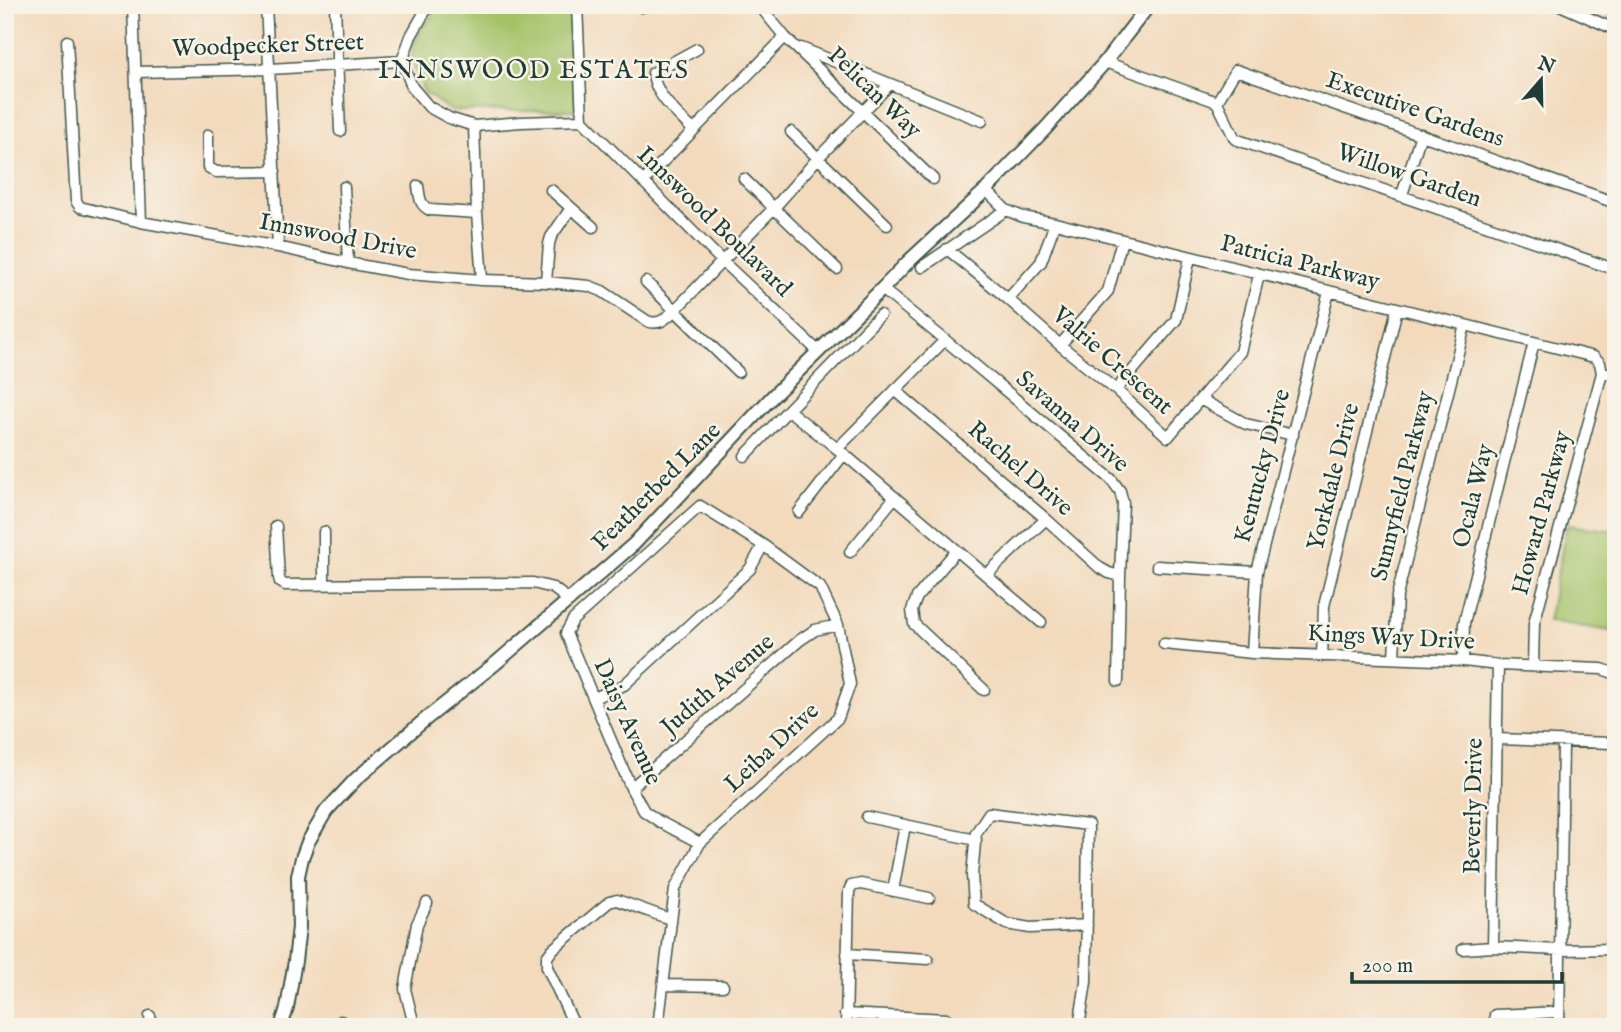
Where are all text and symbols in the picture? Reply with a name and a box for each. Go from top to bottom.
street label: Woodpecker Street [172,27,364,65]
street label: Pelican Way [820,40,928,146]
north arrow [1506,46,1576,116]
text: N [1533,51,1558,80]
district label: INNSWOOD ESTATES [378,54,690,87]
street label: Executive Gardens [1322,65,1508,155]
street label: Willow Garden [1333,137,1486,215]
street label: Innswood Boulavard [630,140,798,304]
street label: Innswood Drive [257,207,419,267]
street label: Patricia Parkway [1217,228,1383,298]
street label: Valrie Crescent [1044,299,1179,422]
street label: Savanna Drive [1009,364,1135,480]
street label: Kentucky Drive [1228,386,1298,546]
street label: Sunnyfield Parkway [1364,388,1442,584]
street label: Yorkdale Drive [1301,400,1367,554]
street label: Rachel Drive [961,415,1079,523]
street label: Featherbed Lane [586,416,728,558]
street label: Howard Parkway [1505,427,1579,599]
street label: Ocala Way [1446,441,1502,551]
street label: Kings Way Drive [1306,618,1476,658]
street label: Judith Avenue [653,627,781,745]
street label: Daisy Avenue [585,654,669,790]
street label: Leiba Drive [718,696,826,800]
street label: Beverly Drive [1457,737,1491,875]
scale bar [1352,941,1562,985]
text: 200 m [1362,953,1413,980]

